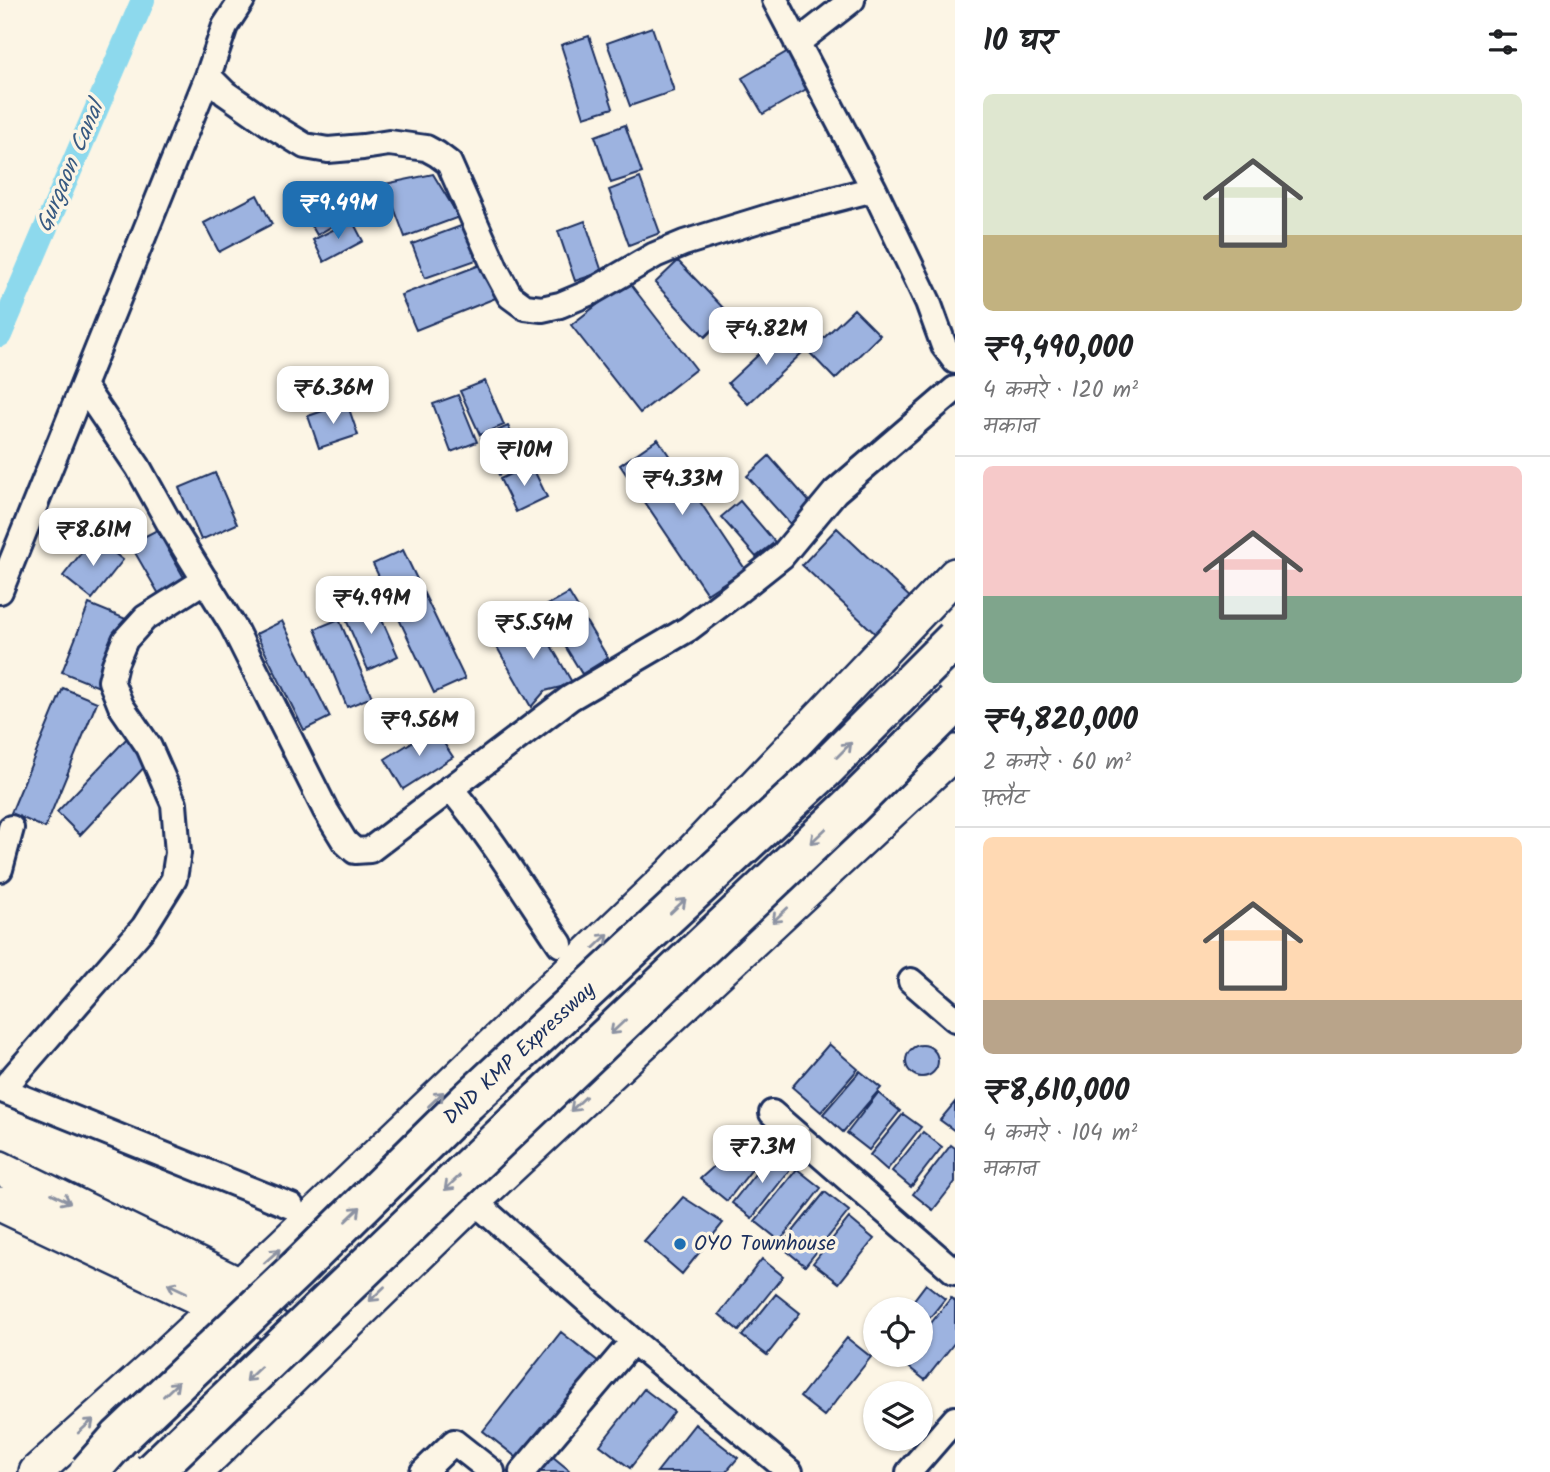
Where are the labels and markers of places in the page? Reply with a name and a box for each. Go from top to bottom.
pin: ₹9.49M [281,182,395,241]
pin: ₹4.82M [709,308,823,367]
pin: ₹6.36M [276,366,390,426]
pin: ₹10M [483,428,565,488]
pin: ₹4.33M [625,458,739,517]
pin: ₹8.61M [36,508,150,568]
pin: ₹4.99M [314,576,428,636]
pin: ₹5.54M [476,602,590,661]
pin: ₹9.56M [362,698,476,758]
pin: ₹7.3M [713,1126,811,1185]
place label: OYO Townhouse [694,1228,836,1261]
marker: OYO Townhouse [672,1236,688,1252]

